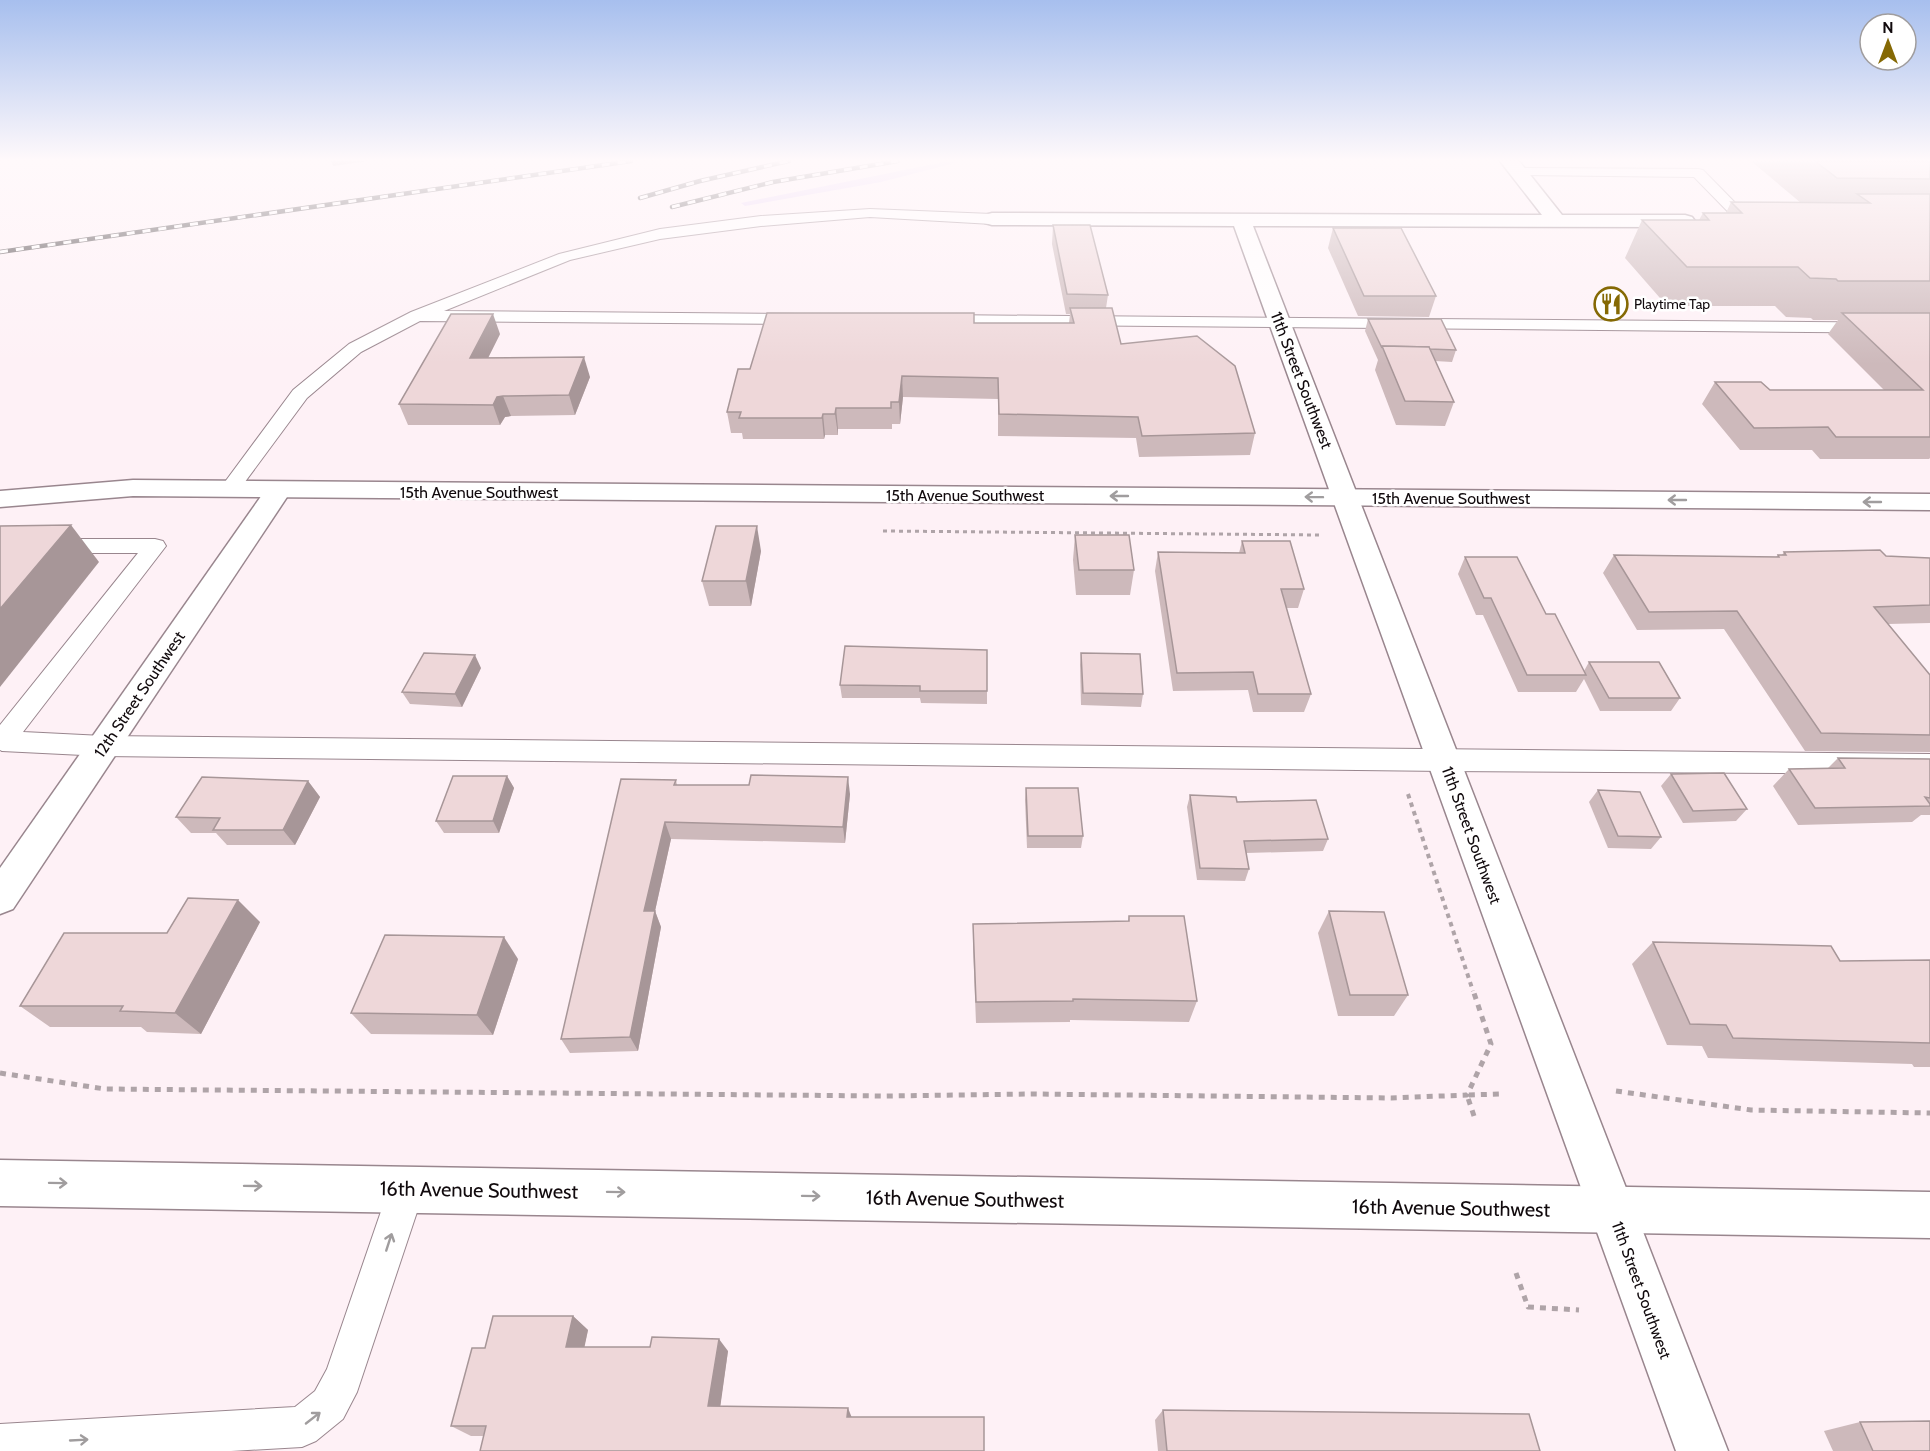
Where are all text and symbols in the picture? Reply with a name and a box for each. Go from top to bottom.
north arrow [1858,12,1918,72]
text: N [1882,18,1894,37]
restaurant icon: Playtime Tap [1593,286,1629,322]
place label: Playtime Tap [1634,295,1710,313]
street label: 11th Street Southwest [1267,309,1337,452]
street label: 15th Avenue Southwest [400,483,559,502]
street label: 15th Avenue Southwest [886,486,1045,505]
street label: 15th Avenue Southwest [1372,489,1531,508]
one-way arrow [1109,490,1129,502]
one-way arrow [1304,491,1324,503]
one-way arrow [1667,494,1687,506]
one-way arrow [1862,496,1882,508]
street label: 12th Street Southwest [90,627,189,761]
street label: 11th Street Southwest [1438,764,1505,907]
street label: 16th Avenue Southwest [380,1176,579,1204]
one-way arrow [48,1178,68,1189]
one-way arrow [243,1180,263,1192]
street label: 16th Avenue Southwest [866,1185,1065,1213]
one-way arrow [606,1186,626,1198]
one-way arrow [801,1190,821,1202]
street label: 16th Avenue Southwest [1352,1194,1551,1222]
street label: 11th Street Southwest [1608,1219,1675,1362]
one-way arrow [384,1233,395,1252]
one-way arrow [305,1411,321,1424]
one-way arrow [69,1434,89,1445]

